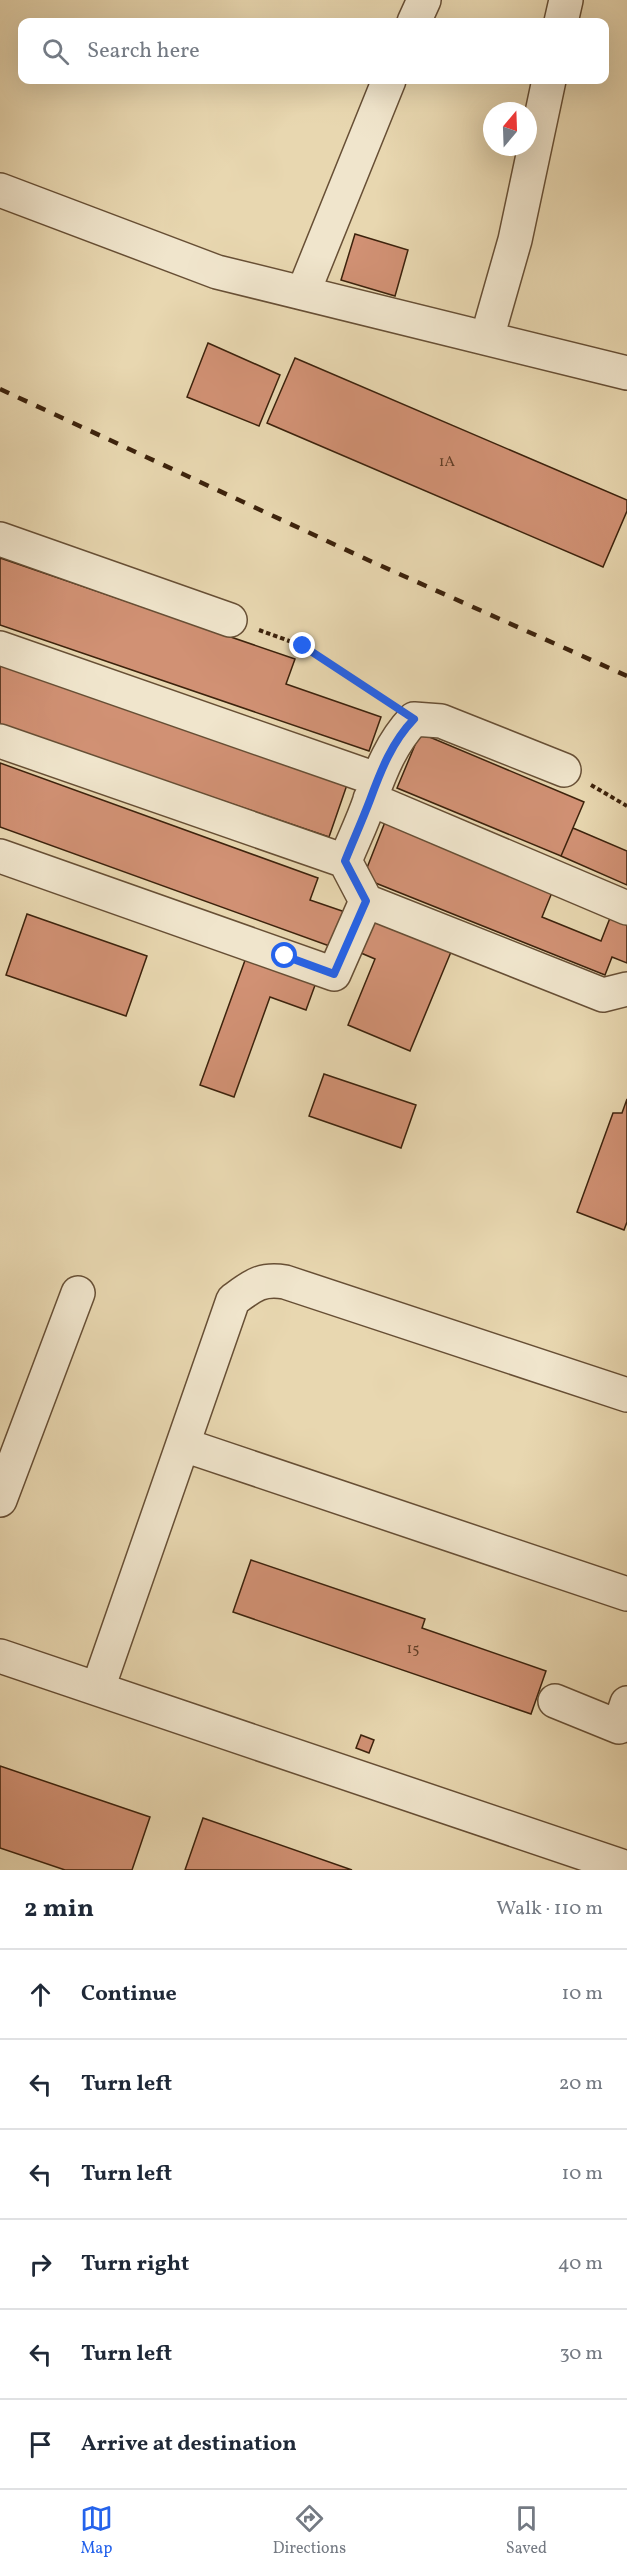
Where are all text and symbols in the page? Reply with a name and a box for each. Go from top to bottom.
search box [18,18,609,84]
icon: search [39,35,72,68]
text: Search here [87,36,200,67]
north arrow [483,102,537,156]
house number: 1А [439,452,456,473]
route end [289,632,315,658]
route start [271,942,297,968]
house number: 15 [406,1639,420,1660]
text: 2 min [24,1891,94,1927]
text: Walk · 110 m [496,1895,603,1923]
icon: ahead [24,1978,57,2011]
text: Continue [81,1979,177,2010]
text: 10 m [562,1980,603,2008]
icon: left [24,2068,57,2101]
text: Turn left [81,2069,172,2100]
text: 20 m [559,2070,603,2098]
icon: left [24,2158,57,2191]
text: Turn left [81,2159,172,2190]
text: 10 m [562,2160,603,2188]
icon: right [24,2248,57,2281]
text: Turn right [81,2249,189,2280]
text: 40 m [558,2250,603,2278]
icon: left [24,2338,57,2371]
text: Turn left [81,2339,172,2370]
text: 30 m [559,2340,603,2368]
icon: arrive [24,2428,57,2461]
text: Arrive at destination [81,2429,297,2460]
tab: Map [80,2502,113,2560]
tab: Directions [273,2502,346,2560]
tab: Saved [506,2502,547,2560]

